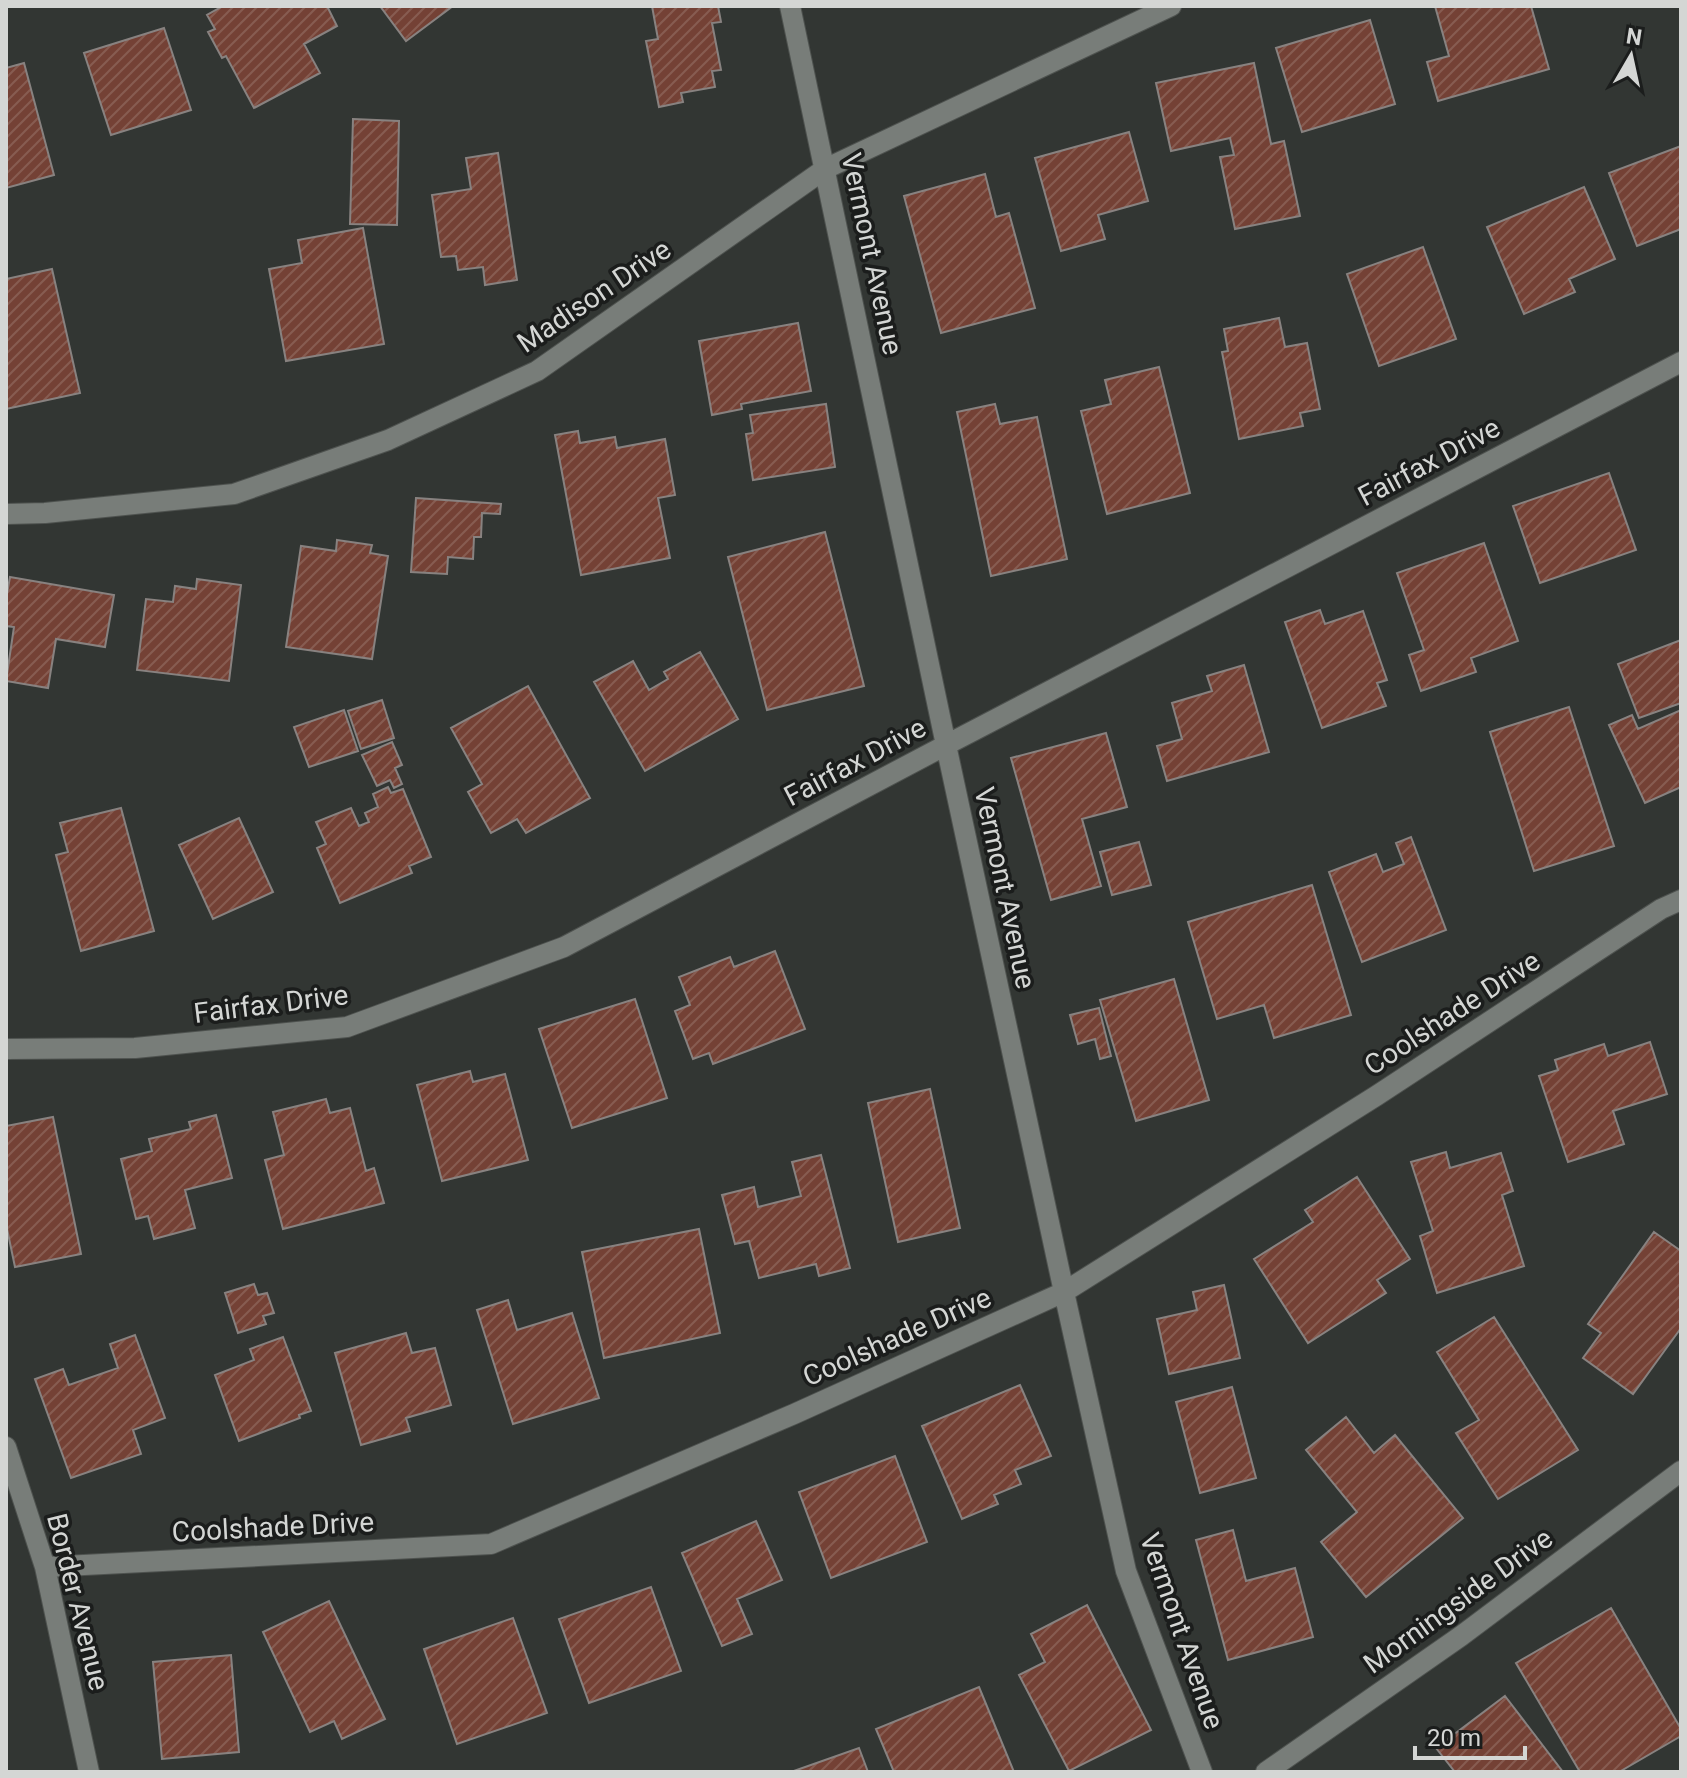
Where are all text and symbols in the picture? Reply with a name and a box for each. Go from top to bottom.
north arrow [1591,16,1671,96]
text: N [1624,23,1644,50]
street label: Vermont Avenue [835,150,909,358]
street label: Madison Drive [511,233,677,359]
street label: Fairfax Drive [1353,411,1505,513]
street label: Fairfax Drive [779,711,931,813]
street label: Vermont Avenue [968,784,1042,992]
street label: Coolshade Drive [1358,944,1546,1082]
street label: Fairfax Drive [192,978,350,1030]
street label: Coolshade Drive [798,1281,996,1393]
street label: Coolshade Drive [171,1505,375,1549]
street label: Border Avenue [40,1510,116,1694]
street label: Morningside Drive [1357,1521,1559,1681]
street label: Vermont Avenue [1133,1529,1231,1733]
scale bar [1415,1710,1525,1760]
text: 20 m [1427,1724,1481,1752]

